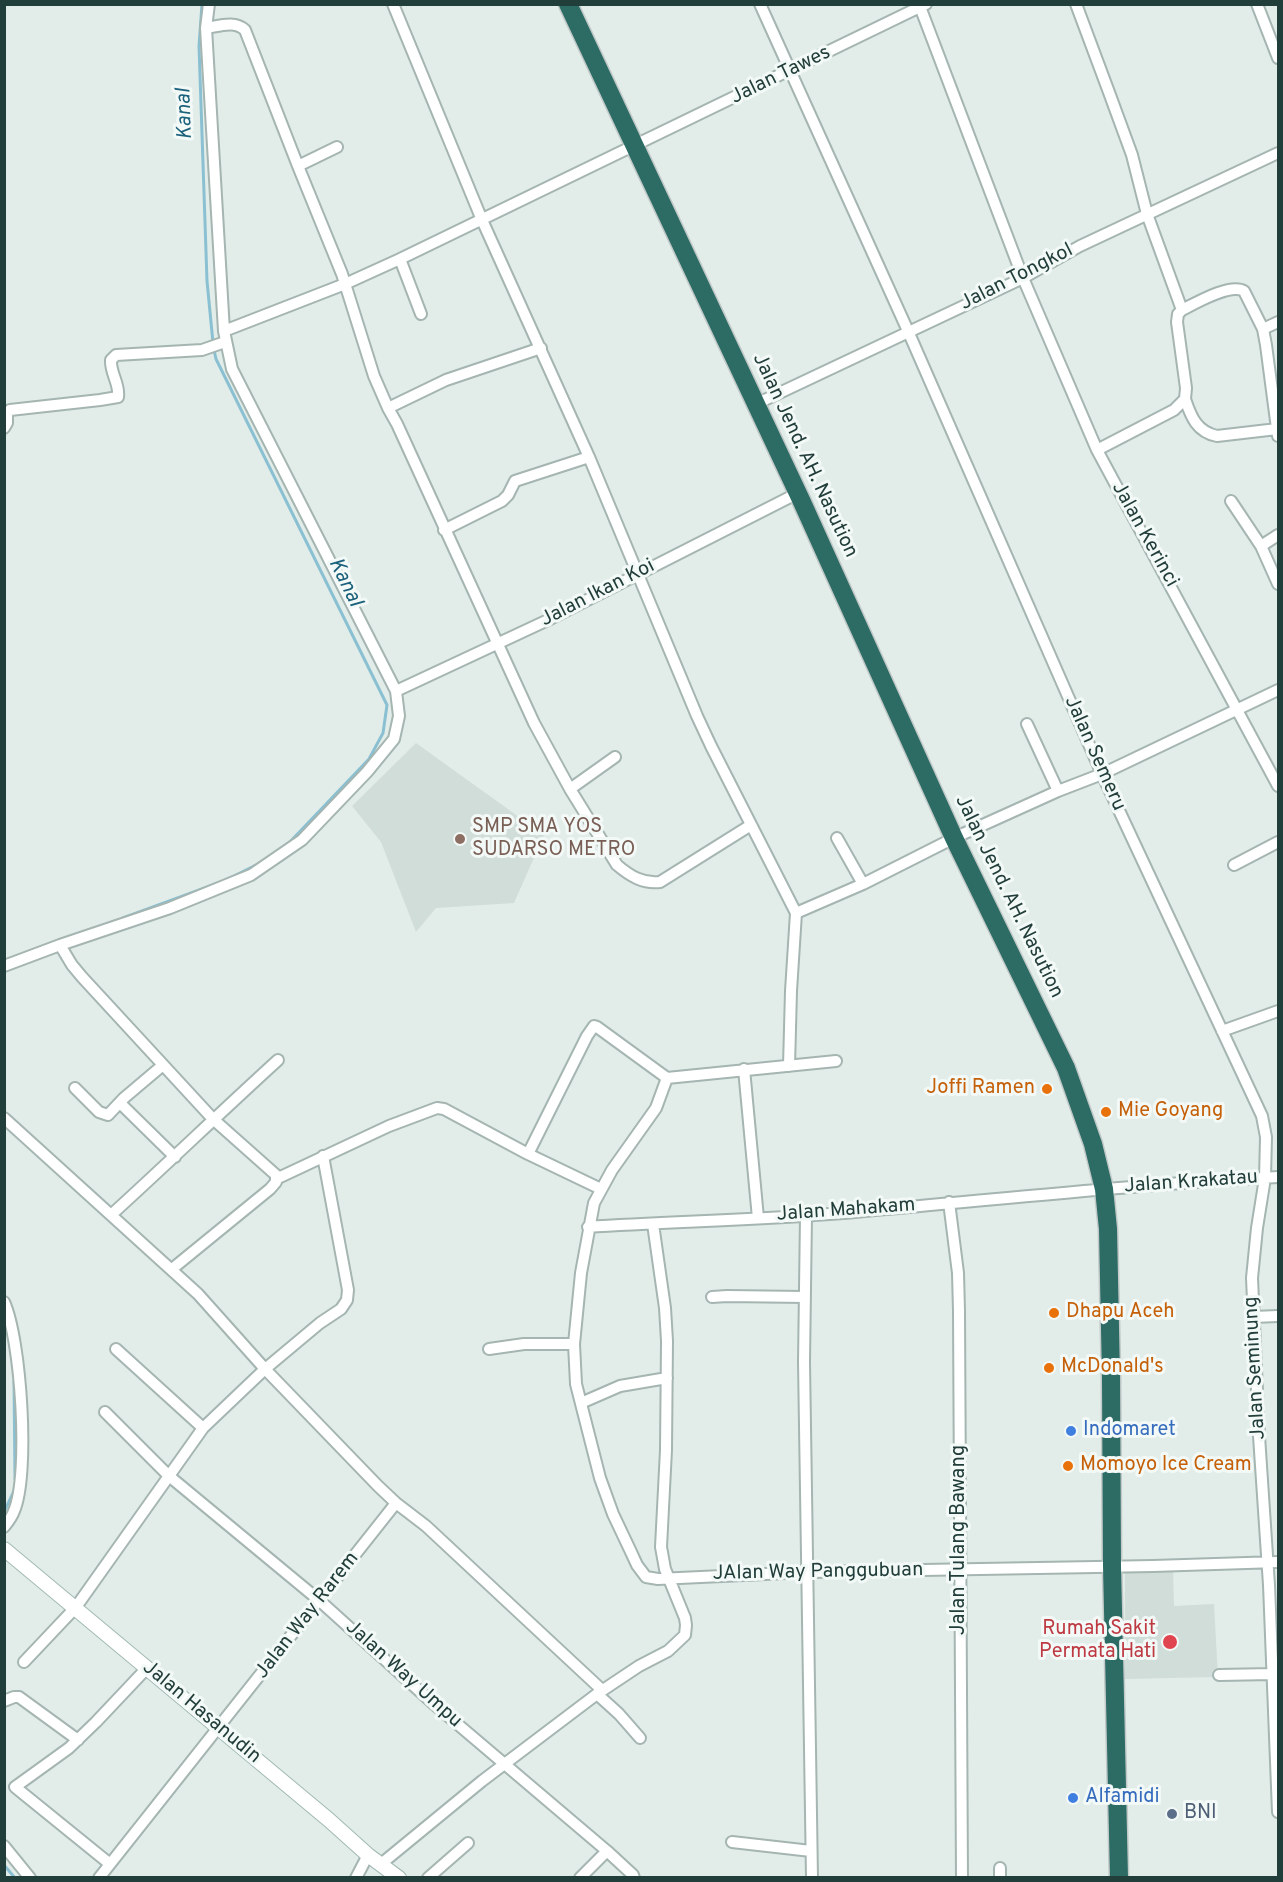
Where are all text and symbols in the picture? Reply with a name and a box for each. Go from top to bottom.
street label: Jalan Tawes [727,42,835,110]
water label: Kanal [173,88,199,140]
street label: Jalan Tongkol [956,239,1078,317]
street label: Jalan Jend. AH. Nasution [746,350,862,562]
street label: Jalan Kerinci [1105,478,1183,592]
water label: Kanal [321,554,367,612]
street label: Jalan Ikan Koi [537,555,659,633]
street label: Jalan Semeru [1058,693,1130,815]
street label: Jalan Jend. AH. Nasution [948,792,1068,1002]
place label: SMP SMA YOS SUDARSO METRO [472,816,635,863]
marker: SMP SMA YOS SUDARSO METRO [453,832,467,846]
place label: Joffi Ramen [926,1077,1035,1101]
marker: Joffi Ramen [1040,1082,1054,1096]
place label: Mie Goyang [1118,1100,1223,1124]
marker: Mie Goyang [1099,1105,1113,1119]
street label: Jalan Krakatau [1123,1166,1259,1200]
street label: Jalan Mahakam [776,1194,916,1228]
street label: Jalan Seminung [1240,1296,1272,1440]
place label: Dhapu Aceh [1066,1301,1175,1325]
marker: Dhapu Aceh [1047,1306,1061,1320]
place label: McDonald's [1061,1356,1164,1380]
marker: McDonald's [1042,1361,1056,1375]
place label: Indomaret [1083,1419,1176,1443]
marker: Indomaret [1064,1424,1078,1438]
street label: Jalan Tulang Bawang [948,1445,972,1635]
place label: Momoyo Ice Cream [1080,1454,1252,1478]
marker: Momoyo Ice Cream [1061,1459,1075,1473]
street label: Jalan Way Rarem [251,1548,365,1684]
street label: JAlan Way Panggubuan [712,1559,924,1587]
street label: Jalan Way Umpu [340,1616,466,1734]
place label: Rumah Sakit Permata Hati [1039,1618,1156,1665]
marker: Rumah Sakit Permata Hati [1161,1633,1179,1651]
street label: Jalan Hasanudin [137,1656,265,1770]
place label: Alfamidi [1085,1786,1160,1810]
marker: Alfamidi [1066,1791,1080,1805]
place label: BNI [1184,1802,1217,1826]
marker: BNI [1165,1807,1179,1821]

